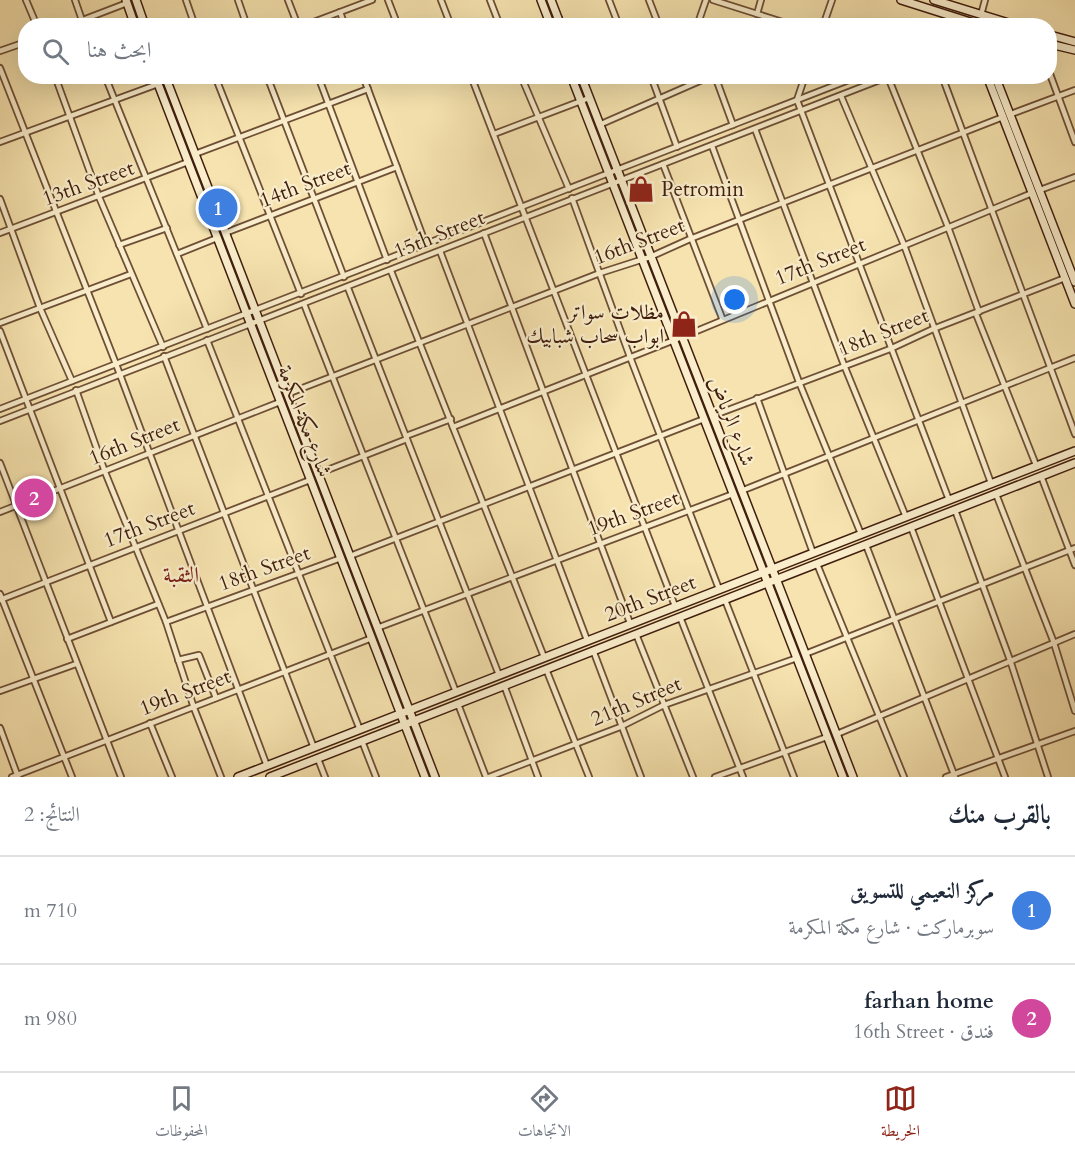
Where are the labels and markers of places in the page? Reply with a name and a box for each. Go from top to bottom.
shop icon: Petromin [626,174,656,204]
place label: Petromin [661,175,744,204]
pin: 1 [198,186,238,230]
place label: مظلات سواتر ابواب سحاب شبابيك [526,298,664,351]
shop icon: مظلات سواتر ابواب سحاب شبابيك [669,309,699,339]
pin: 2 [15,476,54,520]

